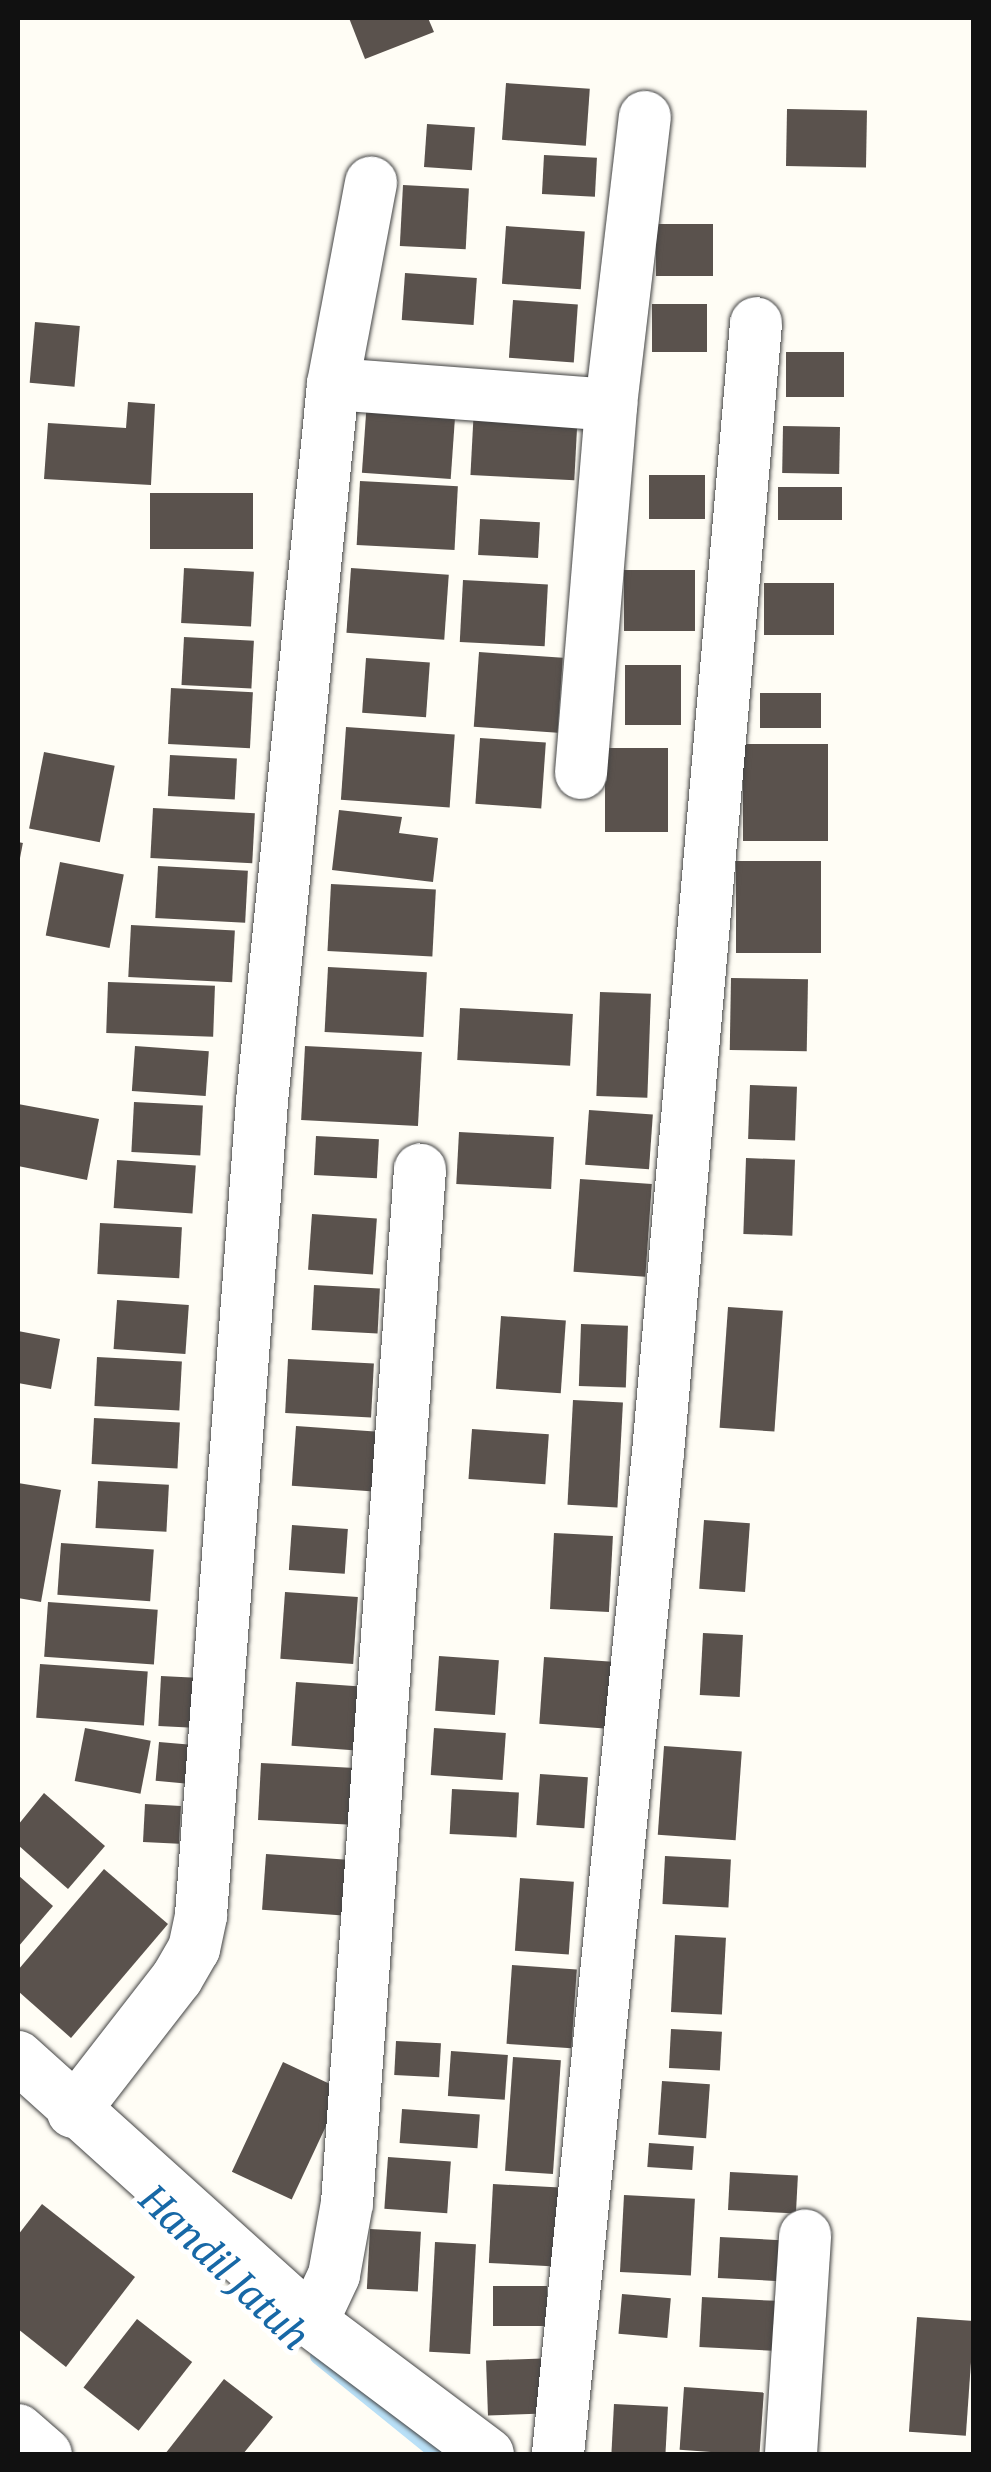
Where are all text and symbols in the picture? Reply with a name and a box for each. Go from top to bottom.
water label: Handil Jatuh [130,2176,318,2360]

